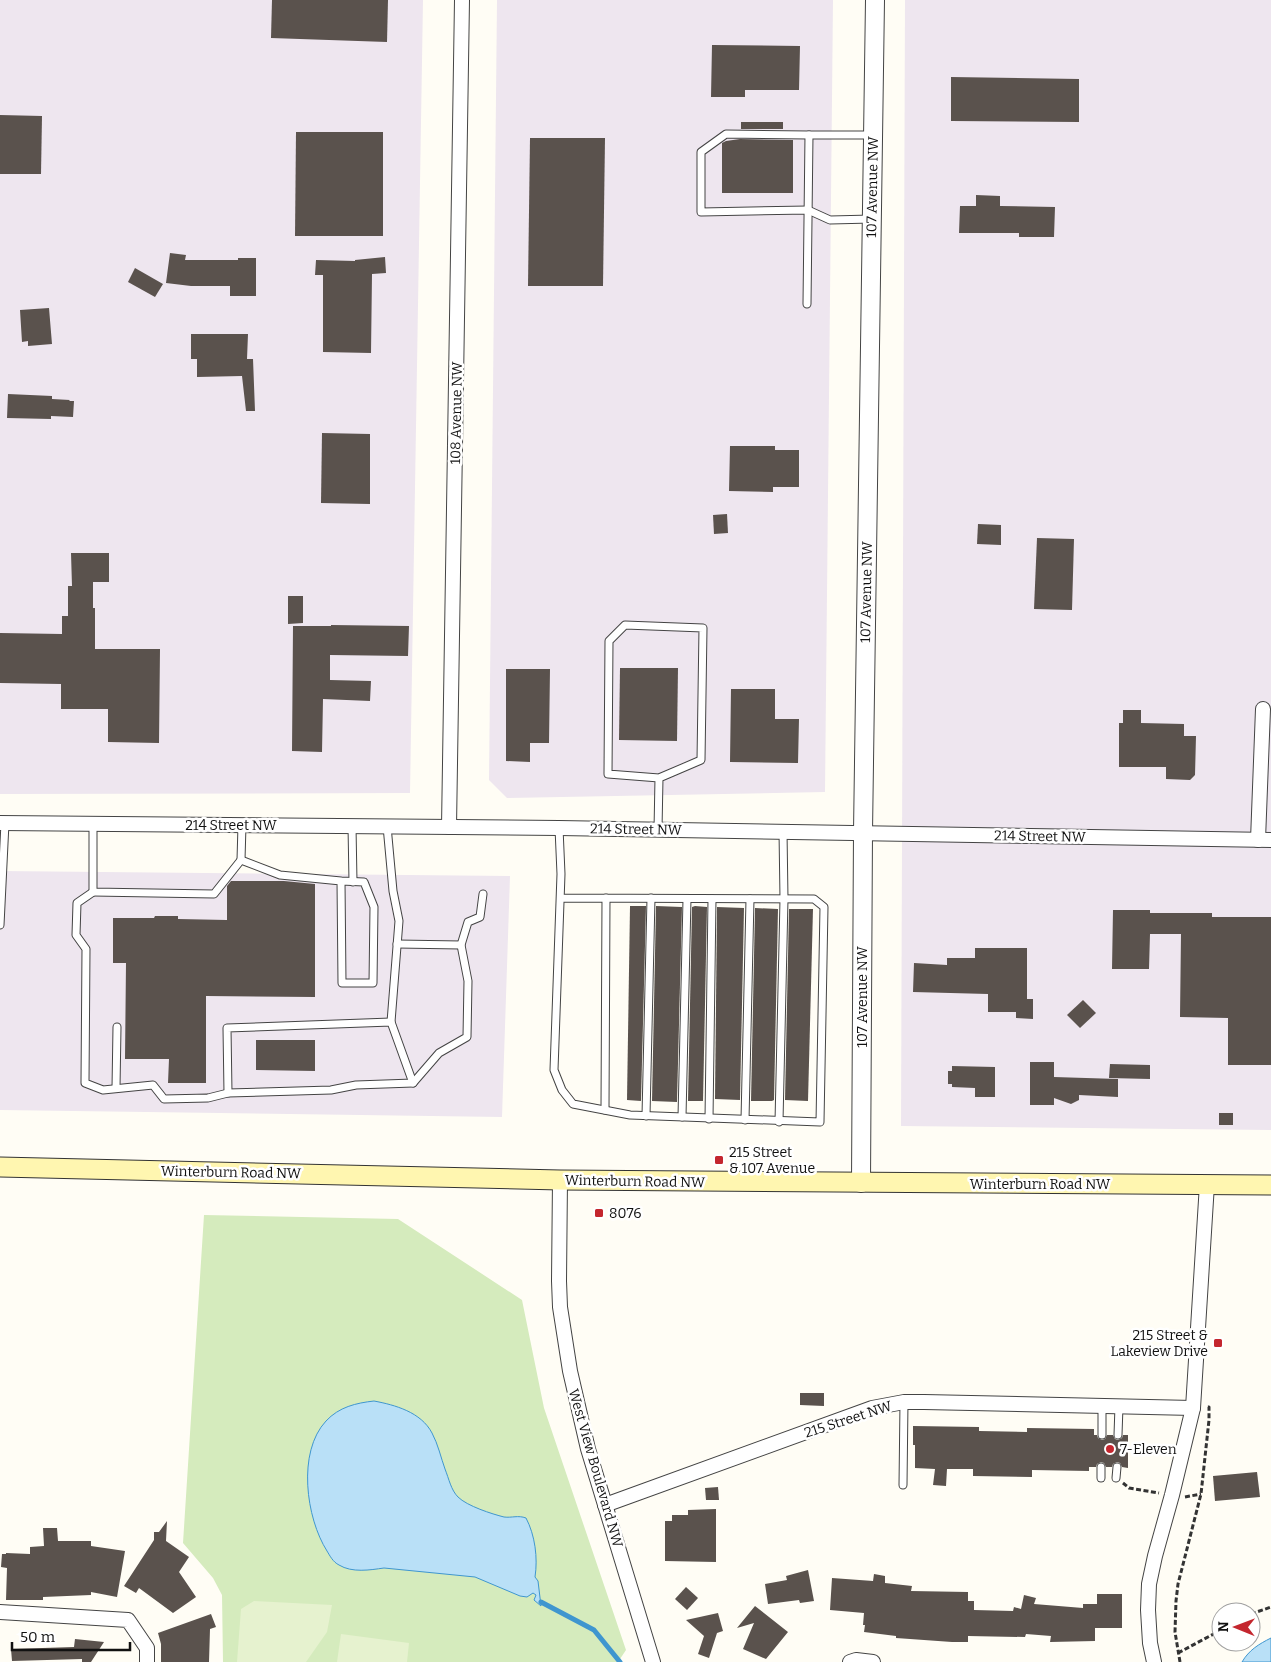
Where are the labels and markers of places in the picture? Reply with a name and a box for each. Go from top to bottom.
place label: 215 Street & 107 Avenue [729,1144,815,1177]
marker: 215 Street & 107 Avenue [713,1154,725,1166]
place label: 8076 [609,1205,641,1222]
marker: 8076 [593,1207,605,1219]
place label: 215 Street & Lakeview Drive [1111,1327,1208,1360]
marker: 215 Street & Lakeview Drive [1212,1337,1224,1349]
place label: 7-Eleven [1120,1441,1177,1458]
marker: 7-Eleven [1104,1443,1116,1455]

